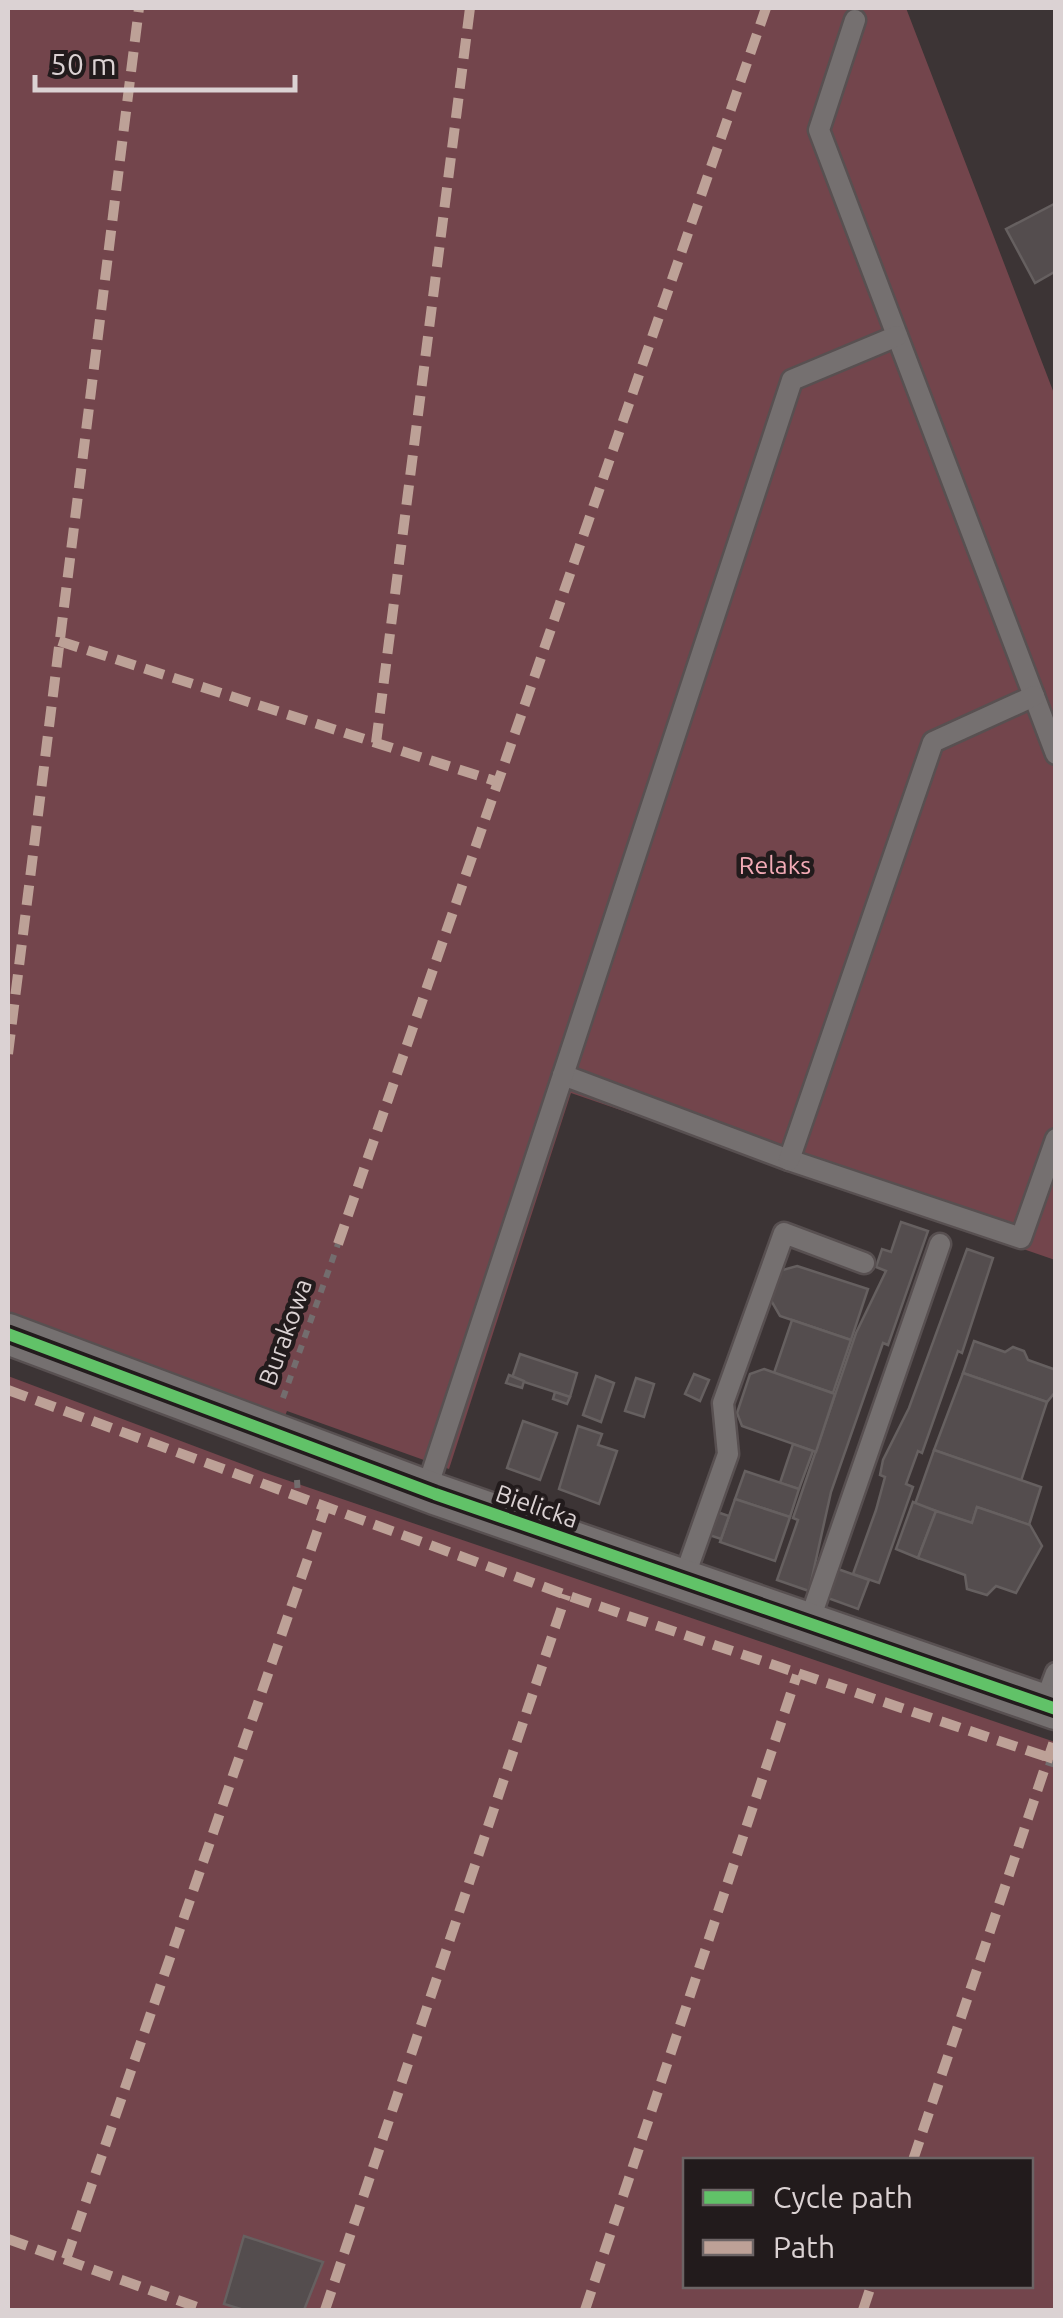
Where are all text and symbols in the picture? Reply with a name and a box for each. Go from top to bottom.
scale bar [35,30,295,92]
text: 50 m [50,47,117,81]
park label: Relaks [739,851,811,879]
street label: Burakowa [253,1275,317,1389]
street label: Bielicka [492,1479,582,1533]
legend [683,2158,1033,2288]
text: Cycle path [773,2180,913,2214]
text: Path [773,2230,835,2264]

